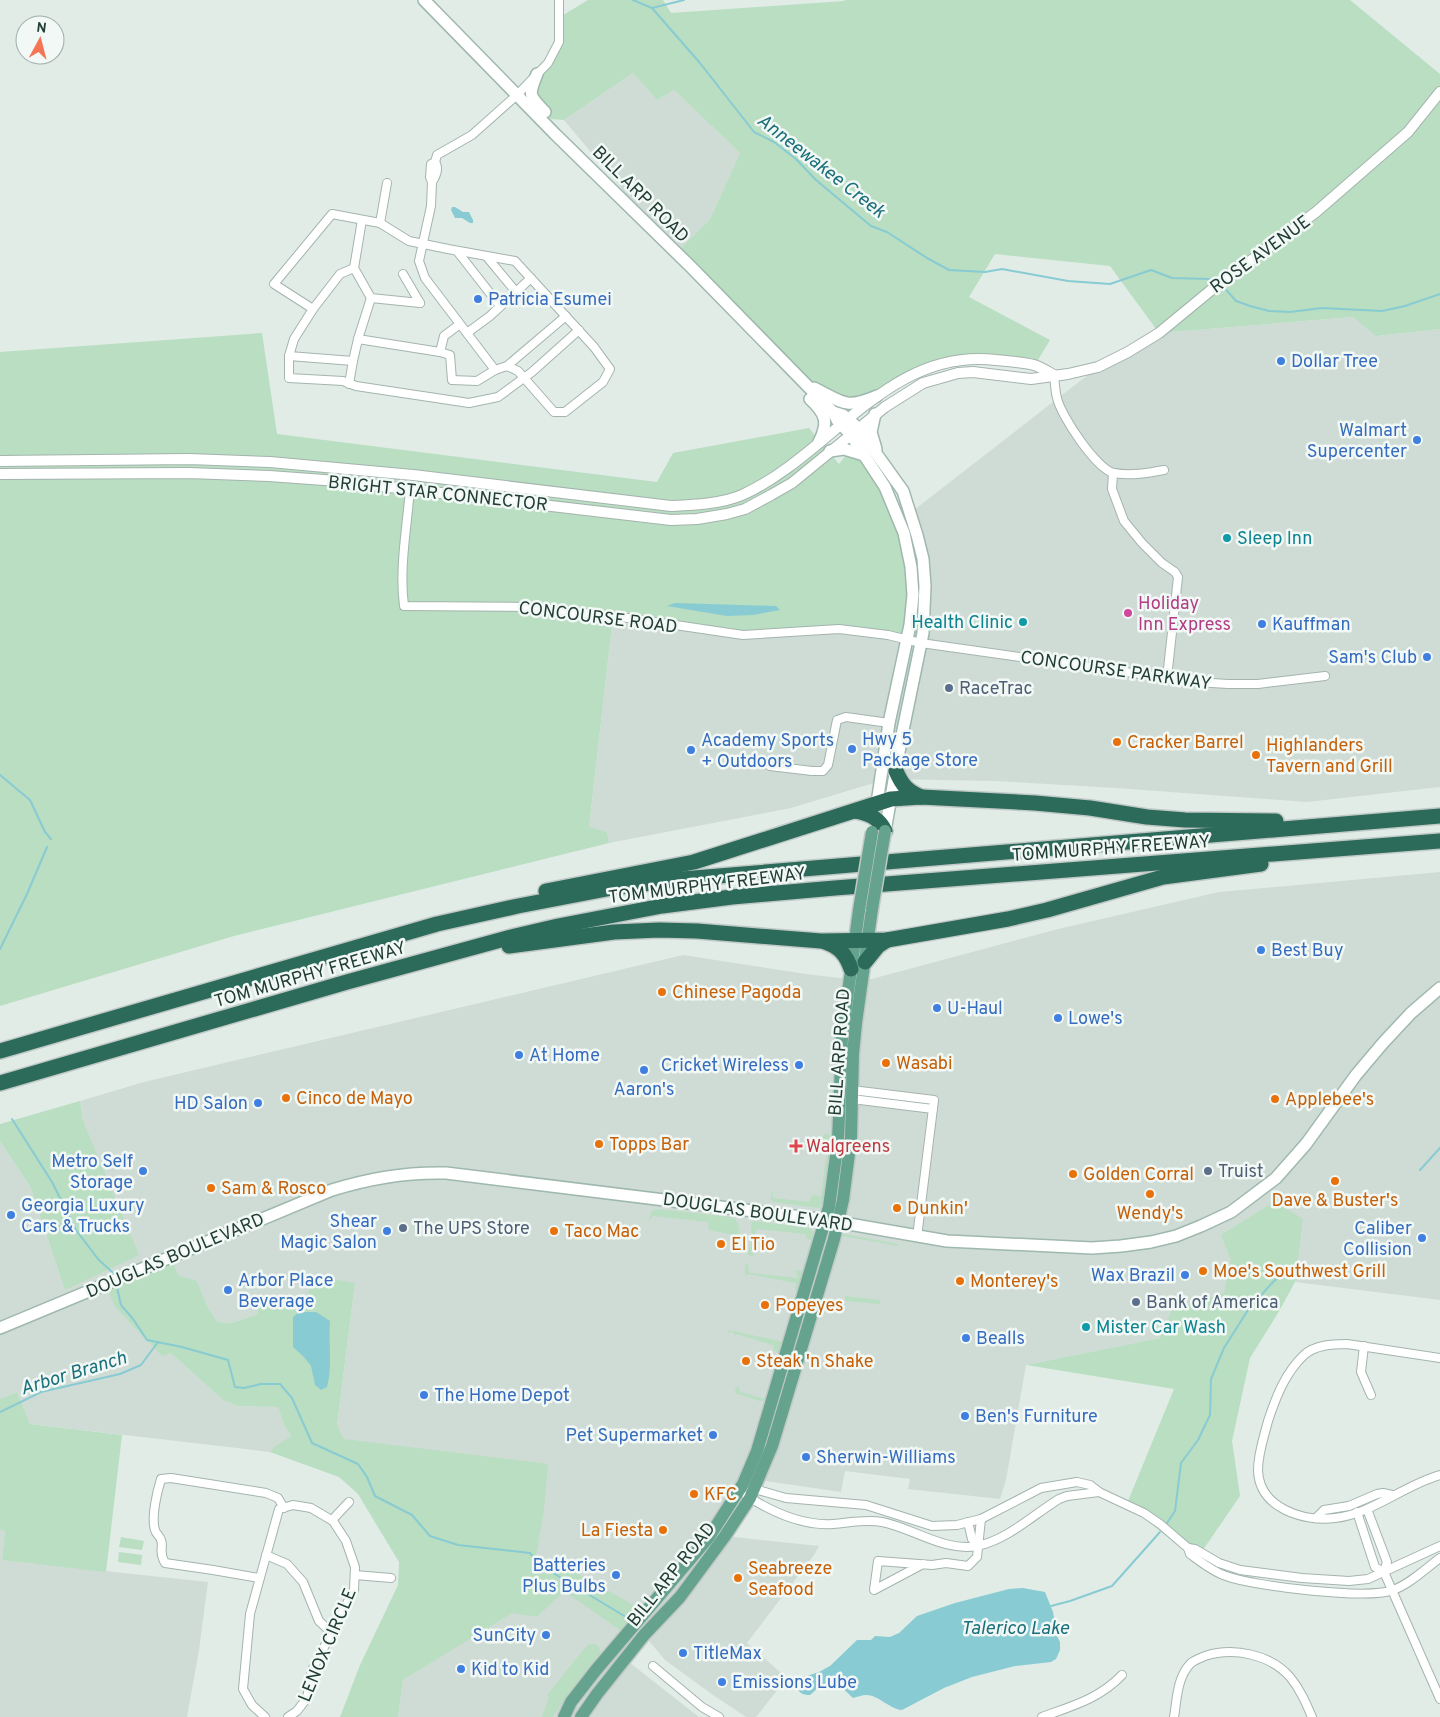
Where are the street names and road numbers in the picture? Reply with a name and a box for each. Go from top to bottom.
street label: BILL ARP ROAD [587,142,693,248]
street label: ROSE AVENUE [1206,211,1316,299]
street label: BRIGHT STAR CONNECTOR [327,472,549,517]
street label: CONCOURSE ROAD [517,597,679,640]
street label: CONCOURSE PARKWAY [1019,647,1213,696]
street label: TOM MURPHY FREEWAY [1011,831,1211,868]
street label: TOM MURPHY FREEWAY [607,863,807,910]
street label: TOM MURPHY FREEWAY [212,937,409,1014]
street label: BILL ARP ROAD [825,988,856,1117]
street label: DOUGLAS BOULEVARD [661,1189,854,1238]
street label: DOUGLAS BOULEVARD [83,1208,268,1304]
street label: BILL ARP ROAD [623,1518,721,1632]
street label: LENOX CIRCLE [294,1585,363,1706]

